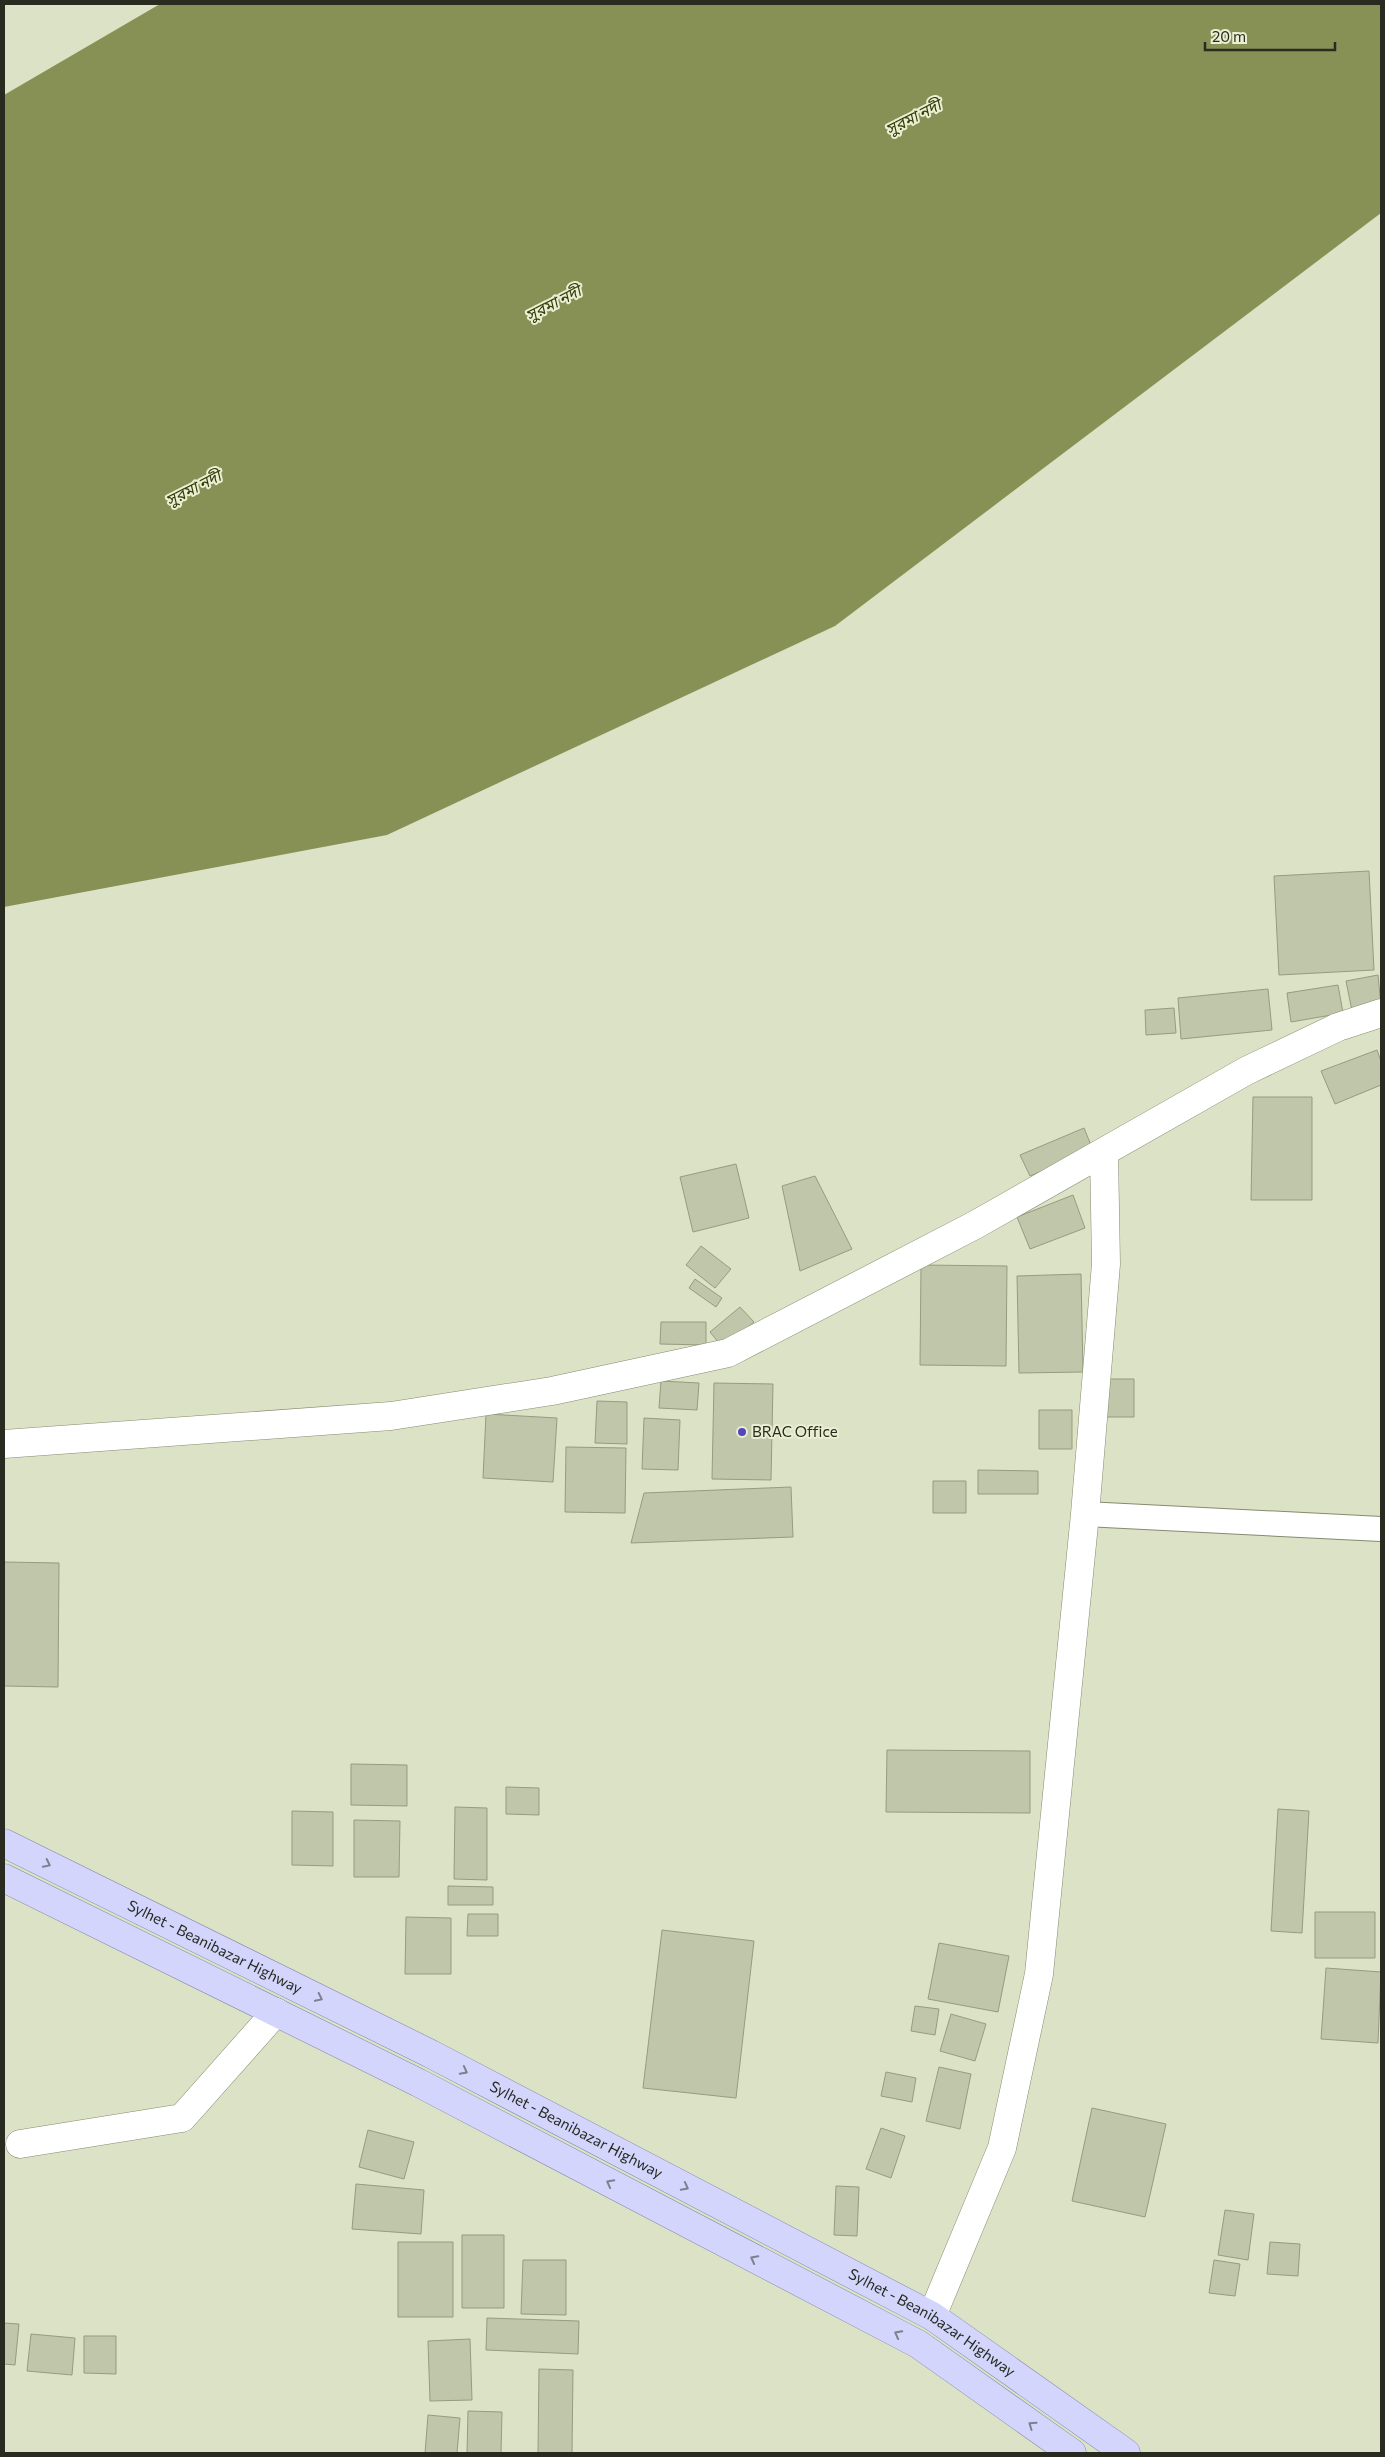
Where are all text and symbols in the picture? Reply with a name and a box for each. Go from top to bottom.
scale bar [1205,20,1335,52]
text: 20 m [1212,27,1246,45]
water label: সুরমা নদী [882,93,946,139]
water label: সুরমা নদী [522,279,586,325]
water label: সুরমা নদী [162,464,226,510]
place label: BRAC Office [752,1422,838,1440]
marker: BRAC Office [736,1426,748,1438]
one-way arrow [42,1858,51,1868]
street label: Sylhet - Beanibazar Highway [125,1895,306,1997]
one-way arrow [313,1992,322,2002]
one-way arrow [459,2065,468,2075]
street label: Sylhet - Beanibazar Highway [487,2076,666,2182]
one-way arrow [607,2179,616,2189]
one-way arrow [680,2181,689,2191]
one-way arrow [750,2255,759,2265]
street label: Sylhet - Beanibazar Highway [846,2264,1019,2380]
one-way arrow [894,2330,903,2340]
one-way arrow [1029,2422,1038,2431]

